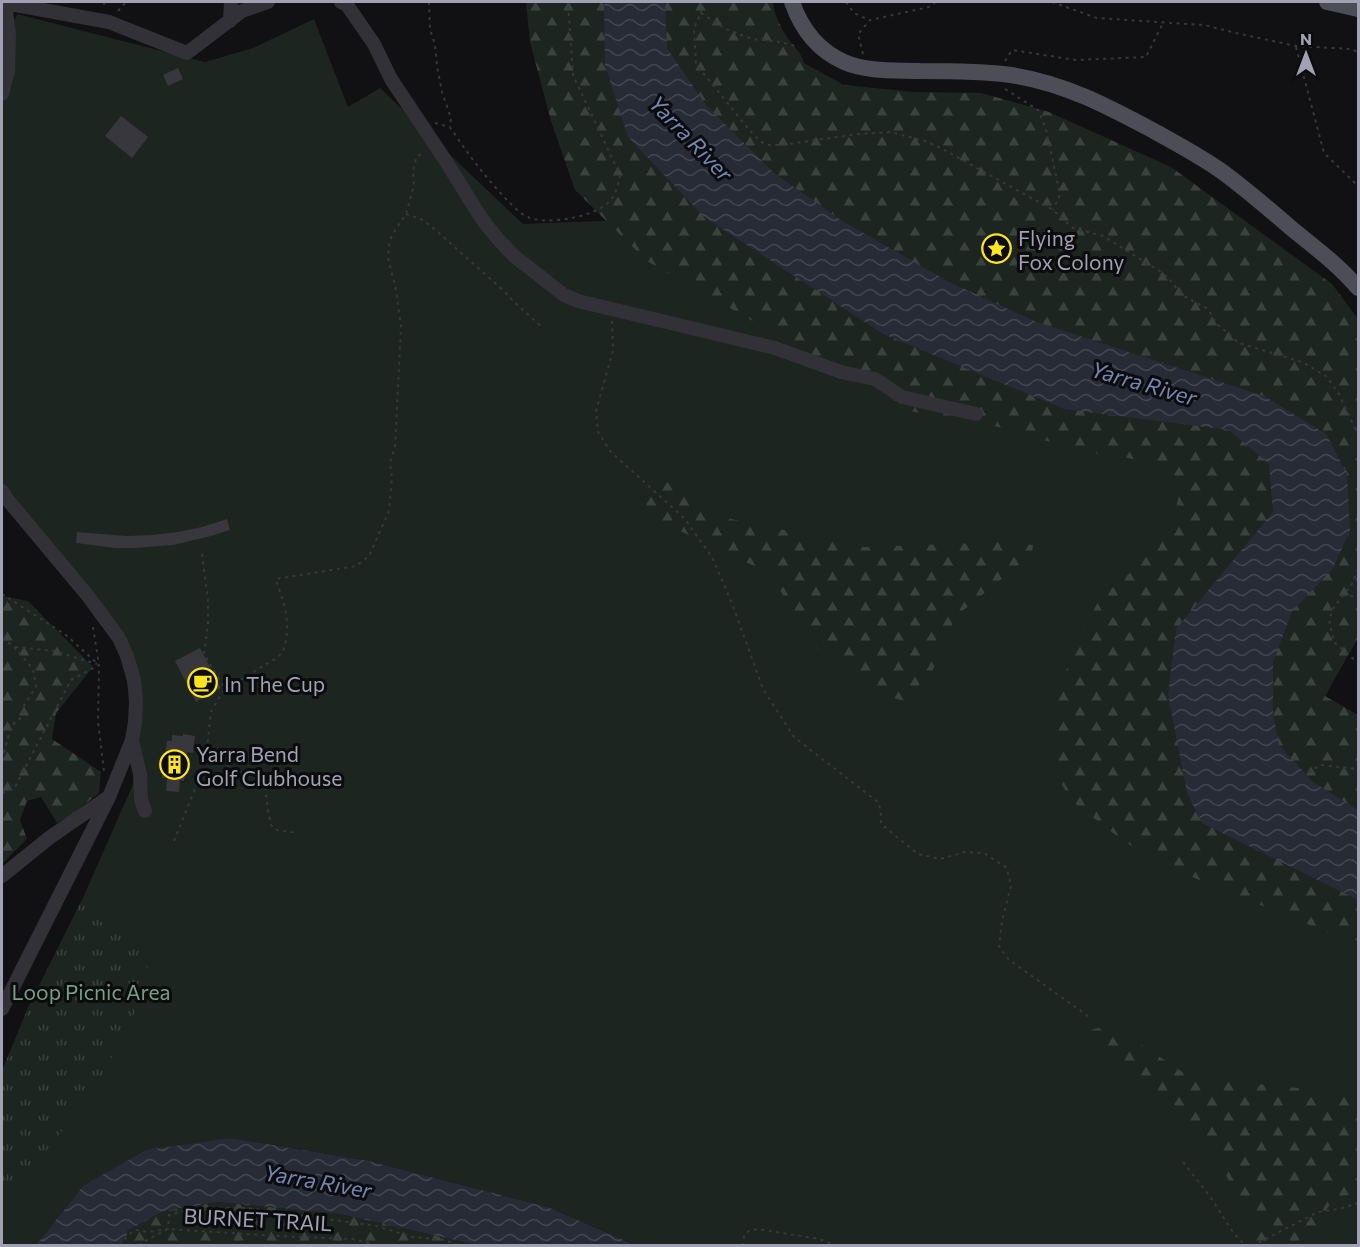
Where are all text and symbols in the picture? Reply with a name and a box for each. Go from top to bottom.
north arrow [1276,24,1336,84]
text: N [1300,29,1312,48]
water label: Yarra River [644,90,739,187]
place label: Flying Fox Colony [1018,225,1124,274]
place icon: Flying Fox Colony [981,233,1013,265]
water label: Yarra River [1088,355,1201,411]
cafe icon: In The Cup [187,667,219,699]
place label: In The Cup [224,671,325,696]
place label: Yarra Bend Golf Clubhouse [196,741,342,790]
building icon: Yarra Bend Golf Clubhouse [159,749,191,781]
park label: Loop Picnic Area [12,979,170,1004]
water label: Yarra River [262,1158,375,1204]
street label: BURNET TRAIL [183,1203,333,1235]

